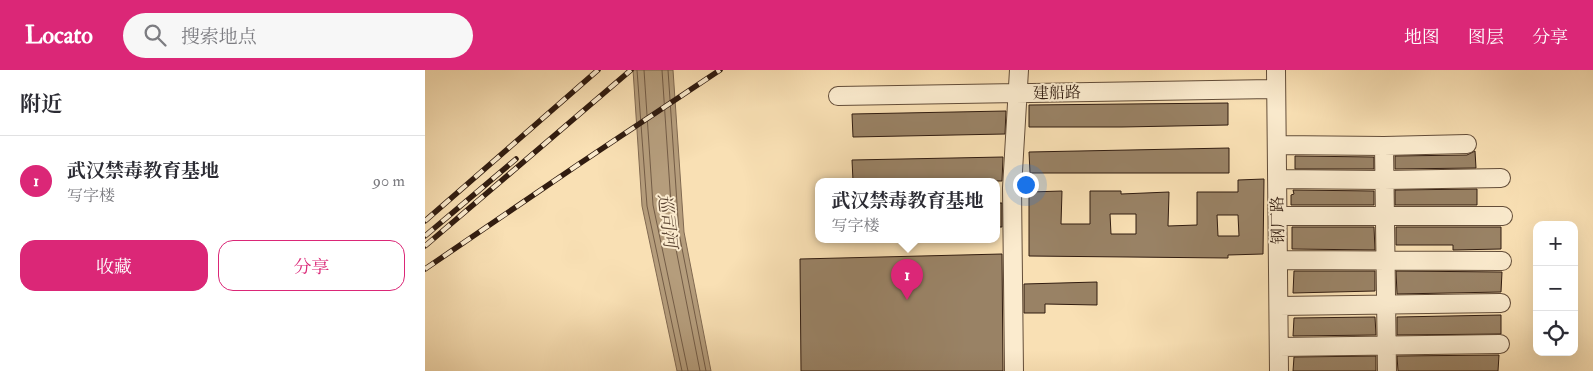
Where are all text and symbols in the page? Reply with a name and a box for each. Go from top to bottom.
search box [123,13,473,58]
text: Locato [25,20,93,51]
icon: search [141,21,169,49]
text: 搜索地点 [181,25,257,49]
text: 地图 [1404,26,1440,49]
text: 图层 [1468,26,1504,49]
text: 分享 [1532,26,1568,49]
street label: 建船路 [1033,83,1081,103]
text: 附近 [20,91,62,118]
text: 武汉禁毒教育基地 [67,159,219,183]
text: 1 [33,171,39,191]
text: 90 m [373,171,405,191]
your location [1013,172,1039,198]
popup [815,178,1000,243]
text: 写字楼 [67,186,115,206]
text: 武汉禁毒教育基地 [831,189,984,213]
water label: 巡司河 [652,193,682,252]
street label: 钢厂路 [1268,196,1288,244]
text: 写字楼 [831,216,880,236]
map controls [1533,221,1578,356]
button: + [1533,221,1578,266]
button: 收藏 [20,240,208,291]
button: 分享 [218,240,405,291]
pin: 1 [891,259,923,300]
button: − [1533,266,1578,311]
button: locate [1533,311,1578,356]

